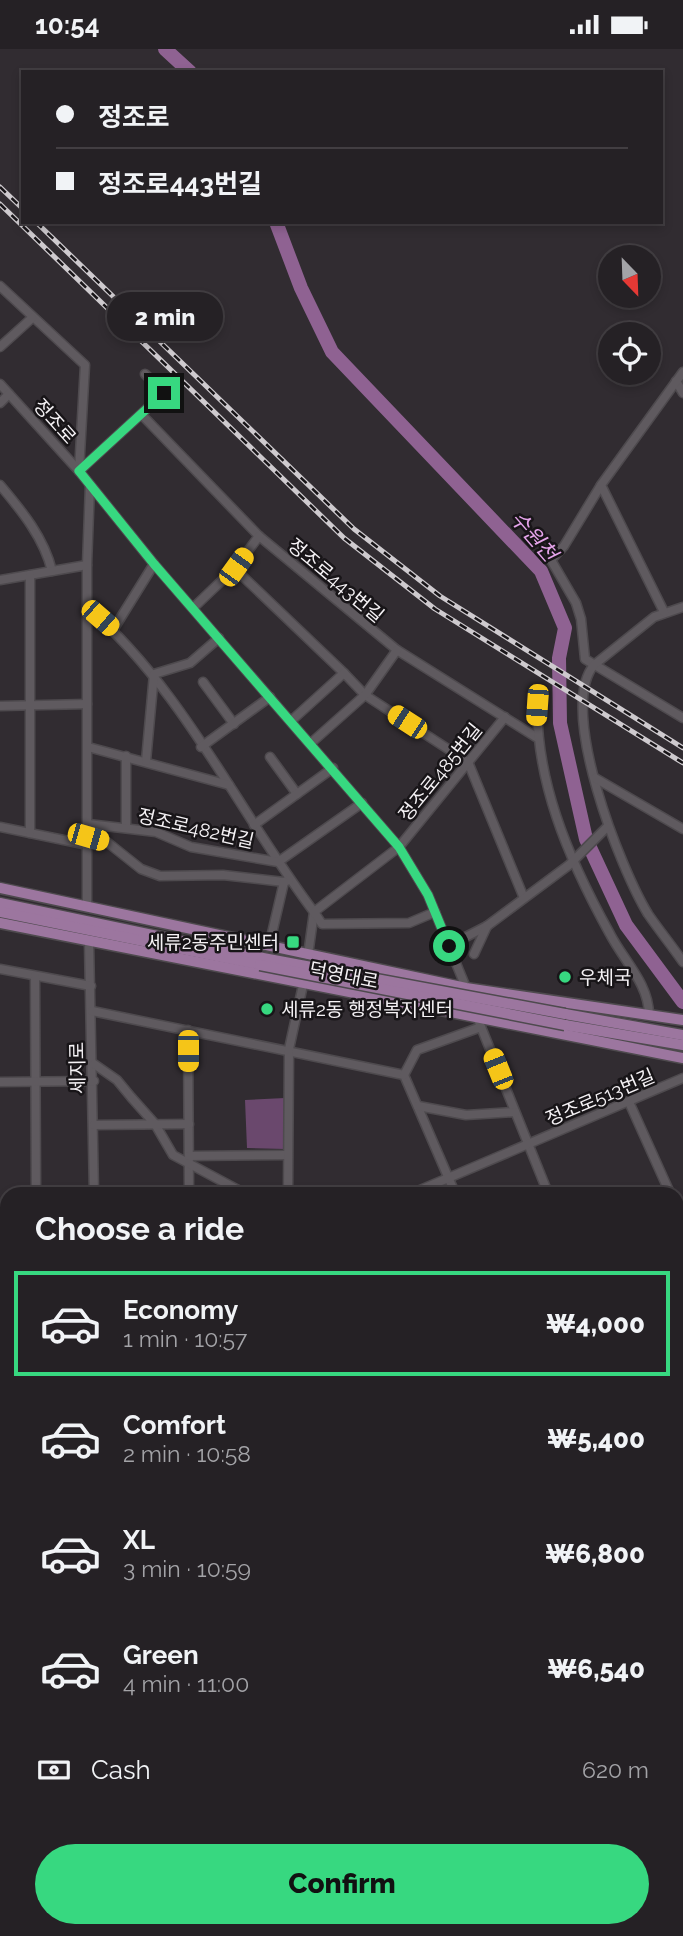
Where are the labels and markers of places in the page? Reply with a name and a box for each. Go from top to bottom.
place label: 세류2동주민센터 [147,931,279,953]
marker: 세류2동주민센터 [285,934,301,950]
place label: 우체국 [579,966,631,988]
marker: 우체국 [557,969,573,985]
place label: 세류2동 행정복지센터 [281,998,453,1020]
marker: 세류2동 행정복지센터 [259,1001,275,1017]

